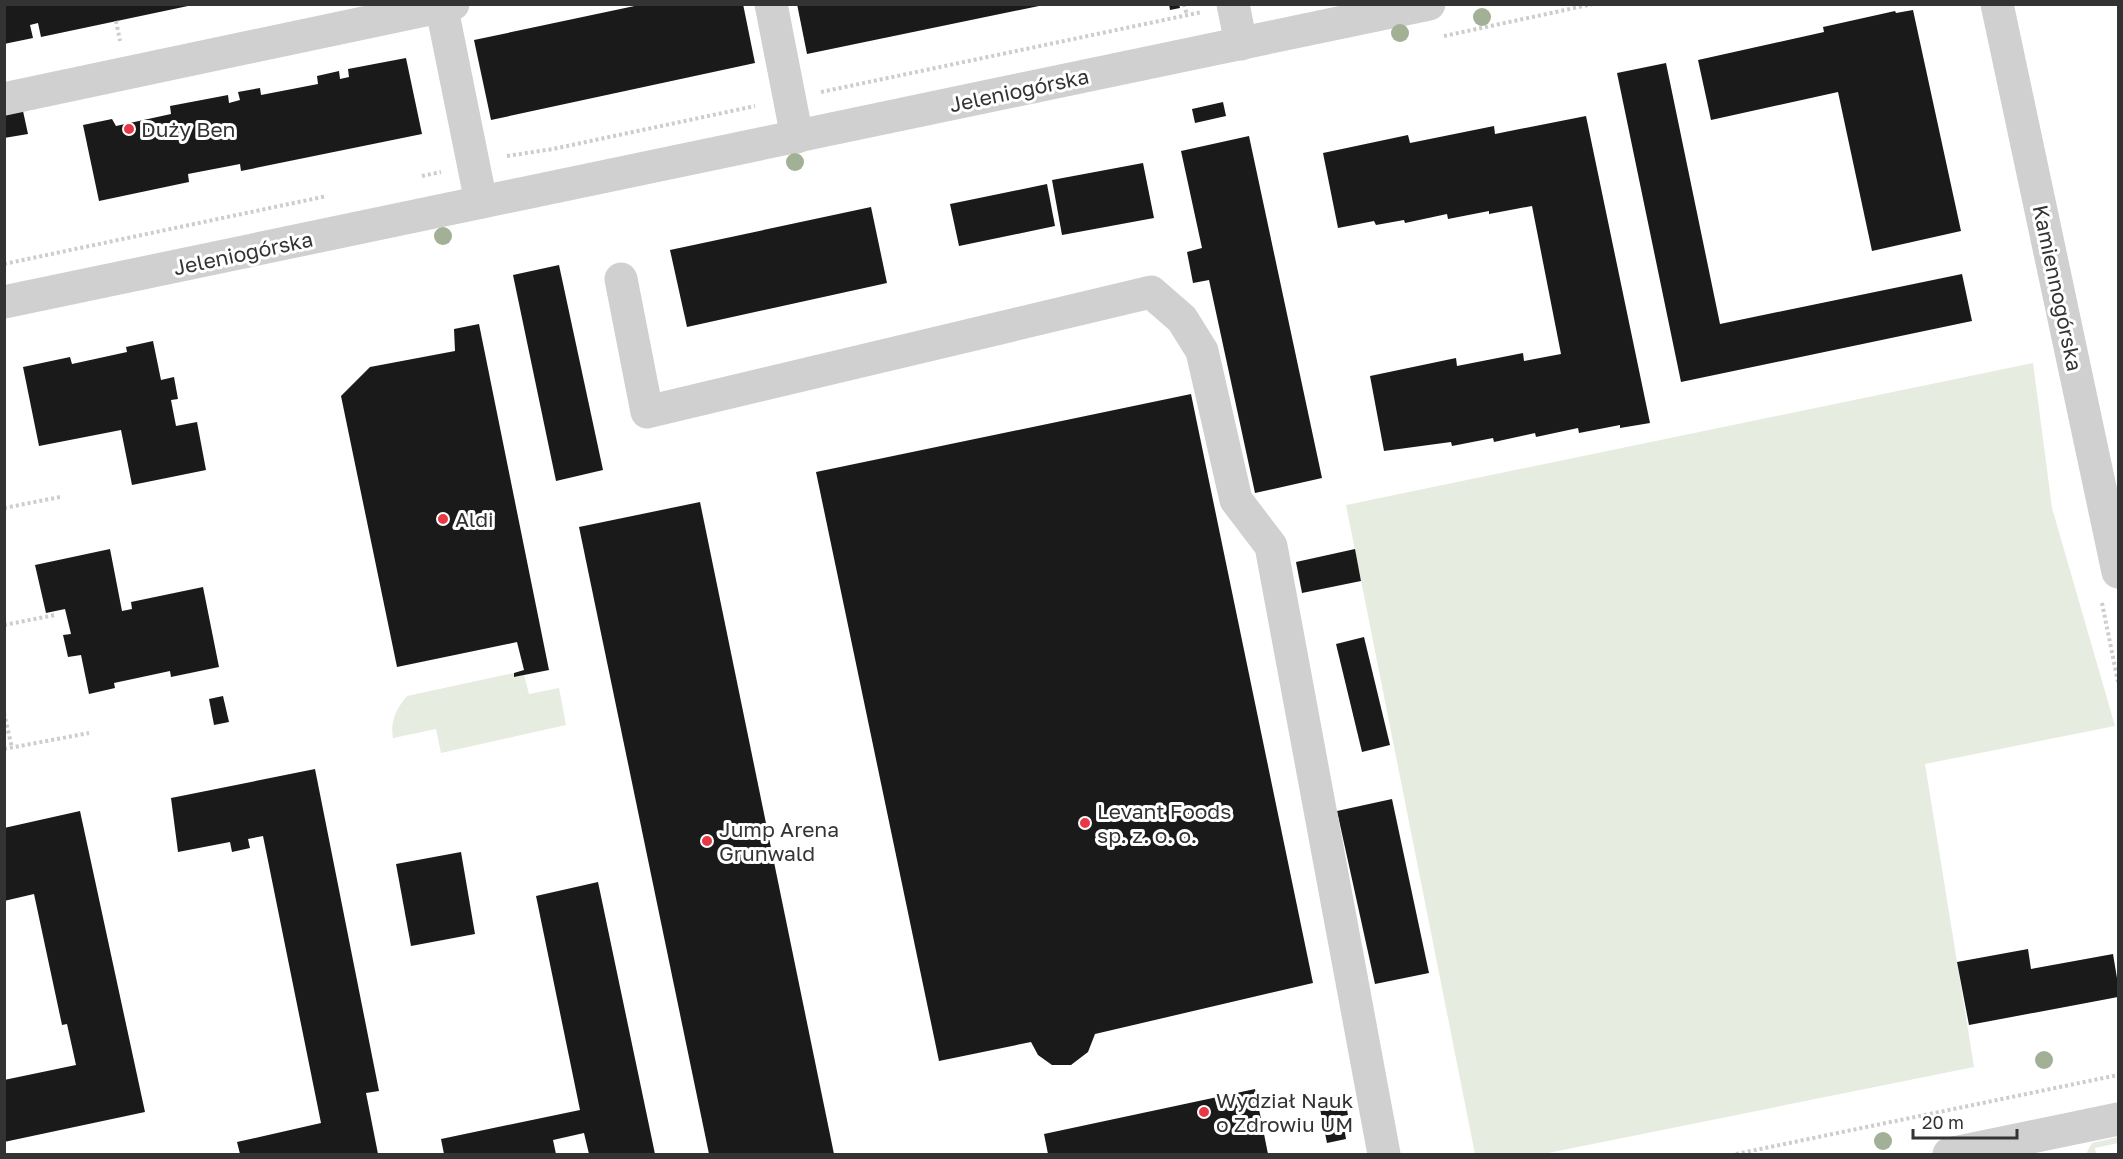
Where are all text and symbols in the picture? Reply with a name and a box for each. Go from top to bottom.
street label: Jeleniogórska [947,63,1091,117]
place label: Duży Ben [141,116,236,142]
marker: Duży Ben [122,122,136,136]
street label: Kamiennogórska [2028,202,2088,374]
street label: Jeleniogórska [171,226,315,280]
place label: Aldi [455,506,494,532]
marker: Aldi [436,512,450,526]
place label: Levant Foods sp. z. o. o. [1097,798,1231,848]
place label: Jump Arena Grunwald [719,816,839,866]
marker: Levant Foods sp. z. o. o. [1078,816,1092,830]
marker: Jump Arena Grunwald [700,834,714,848]
place label: Wydział Nauk o Zdrowiu UM [1216,1087,1354,1137]
scale bar [1913,1102,2016,1140]
marker: Wydział Nauk o Zdrowiu UM [1197,1105,1211,1119]
text: 20 m [1922,1111,1964,1133]

